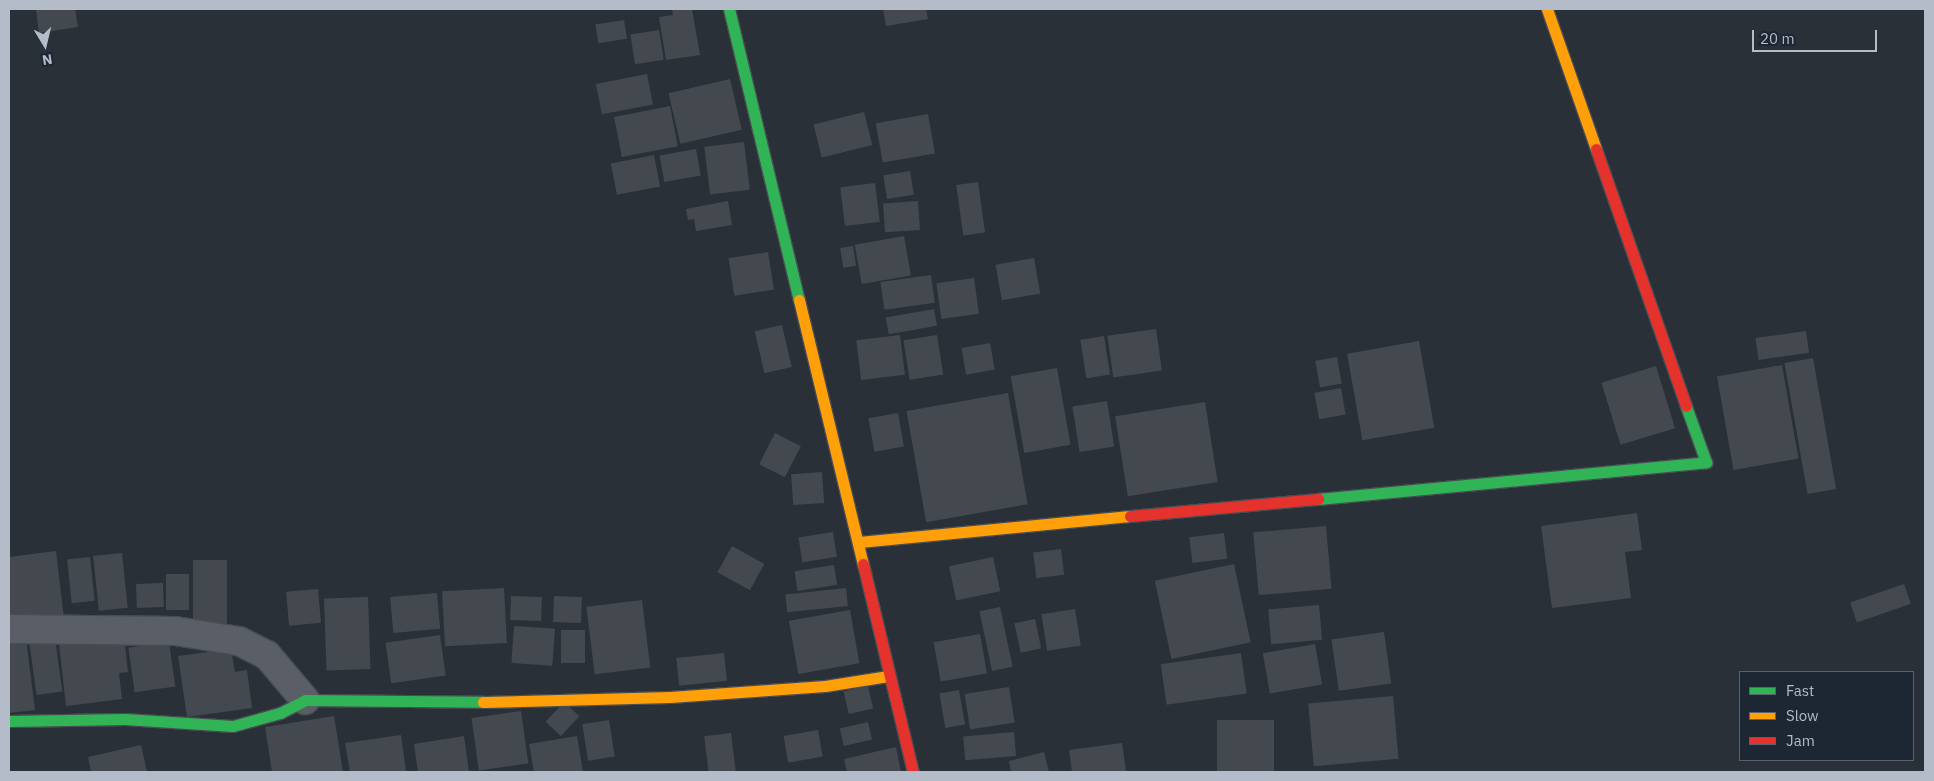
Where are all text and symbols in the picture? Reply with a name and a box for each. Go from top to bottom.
north arrow [20,20,70,70]
scale bar [1754,20,1879,52]
text: 20 m [1760,29,1795,48]
text: N [41,50,54,69]
legend [1739,671,1914,761]
text: Fast [1786,681,1814,700]
text: Slow [1786,706,1819,725]
text: Jam [1786,731,1815,750]

